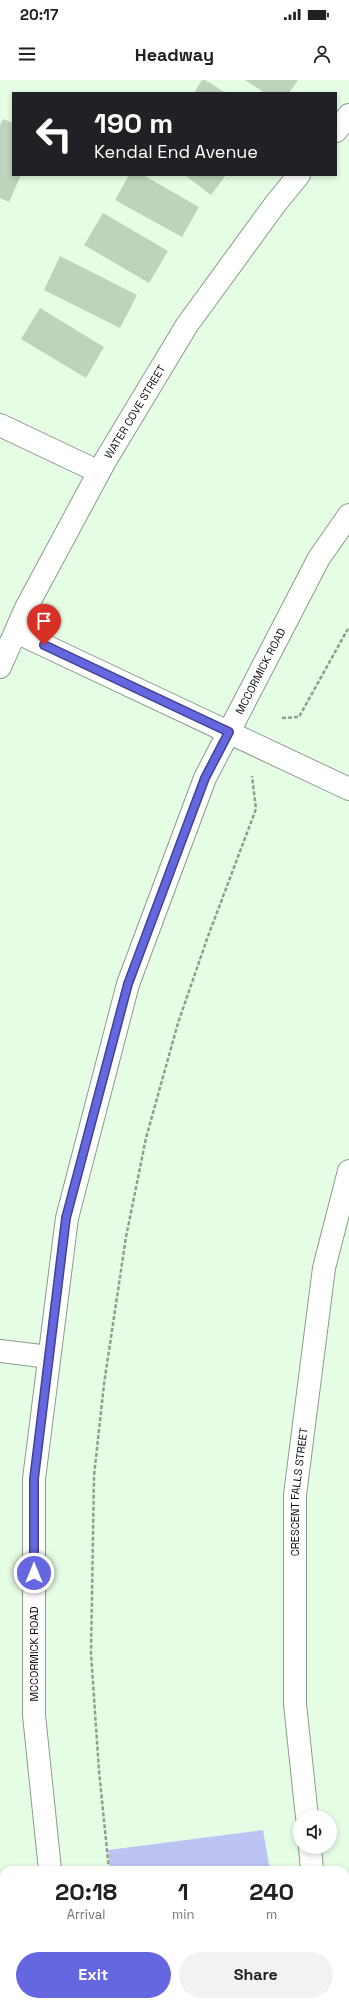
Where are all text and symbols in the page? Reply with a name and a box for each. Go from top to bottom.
text: 20:17 [20,5,58,24]
icon: menu [16,43,38,65]
text: Headway [135,43,214,66]
icon: person [311,43,333,65]
text: 190 m [94,105,173,141]
icon: left [28,108,80,160]
text: Kendal End Avenue [94,140,258,163]
street label: WATER COVE STREET [101,362,169,461]
pin [27,604,61,645]
icon: arrive [33,610,55,632]
street label: MCCORMICK ROAD [232,626,288,717]
street label: CRESCENT FALLS STREET [288,1426,311,1556]
position arrow [13,1552,55,1594]
street label: MCCORMICK ROAD [27,1606,41,1702]
map controls [293,1810,337,1854]
button: sound [293,1810,337,1854]
text: 20:18 [55,1876,117,1907]
text: 1 [178,1876,189,1907]
text: 240 [249,1876,294,1907]
text: Arrival [67,1906,105,1923]
text: min [172,1906,194,1923]
text: m [266,1906,277,1923]
button: Exit [16,1952,171,1998]
button: Share [179,1952,333,1998]

